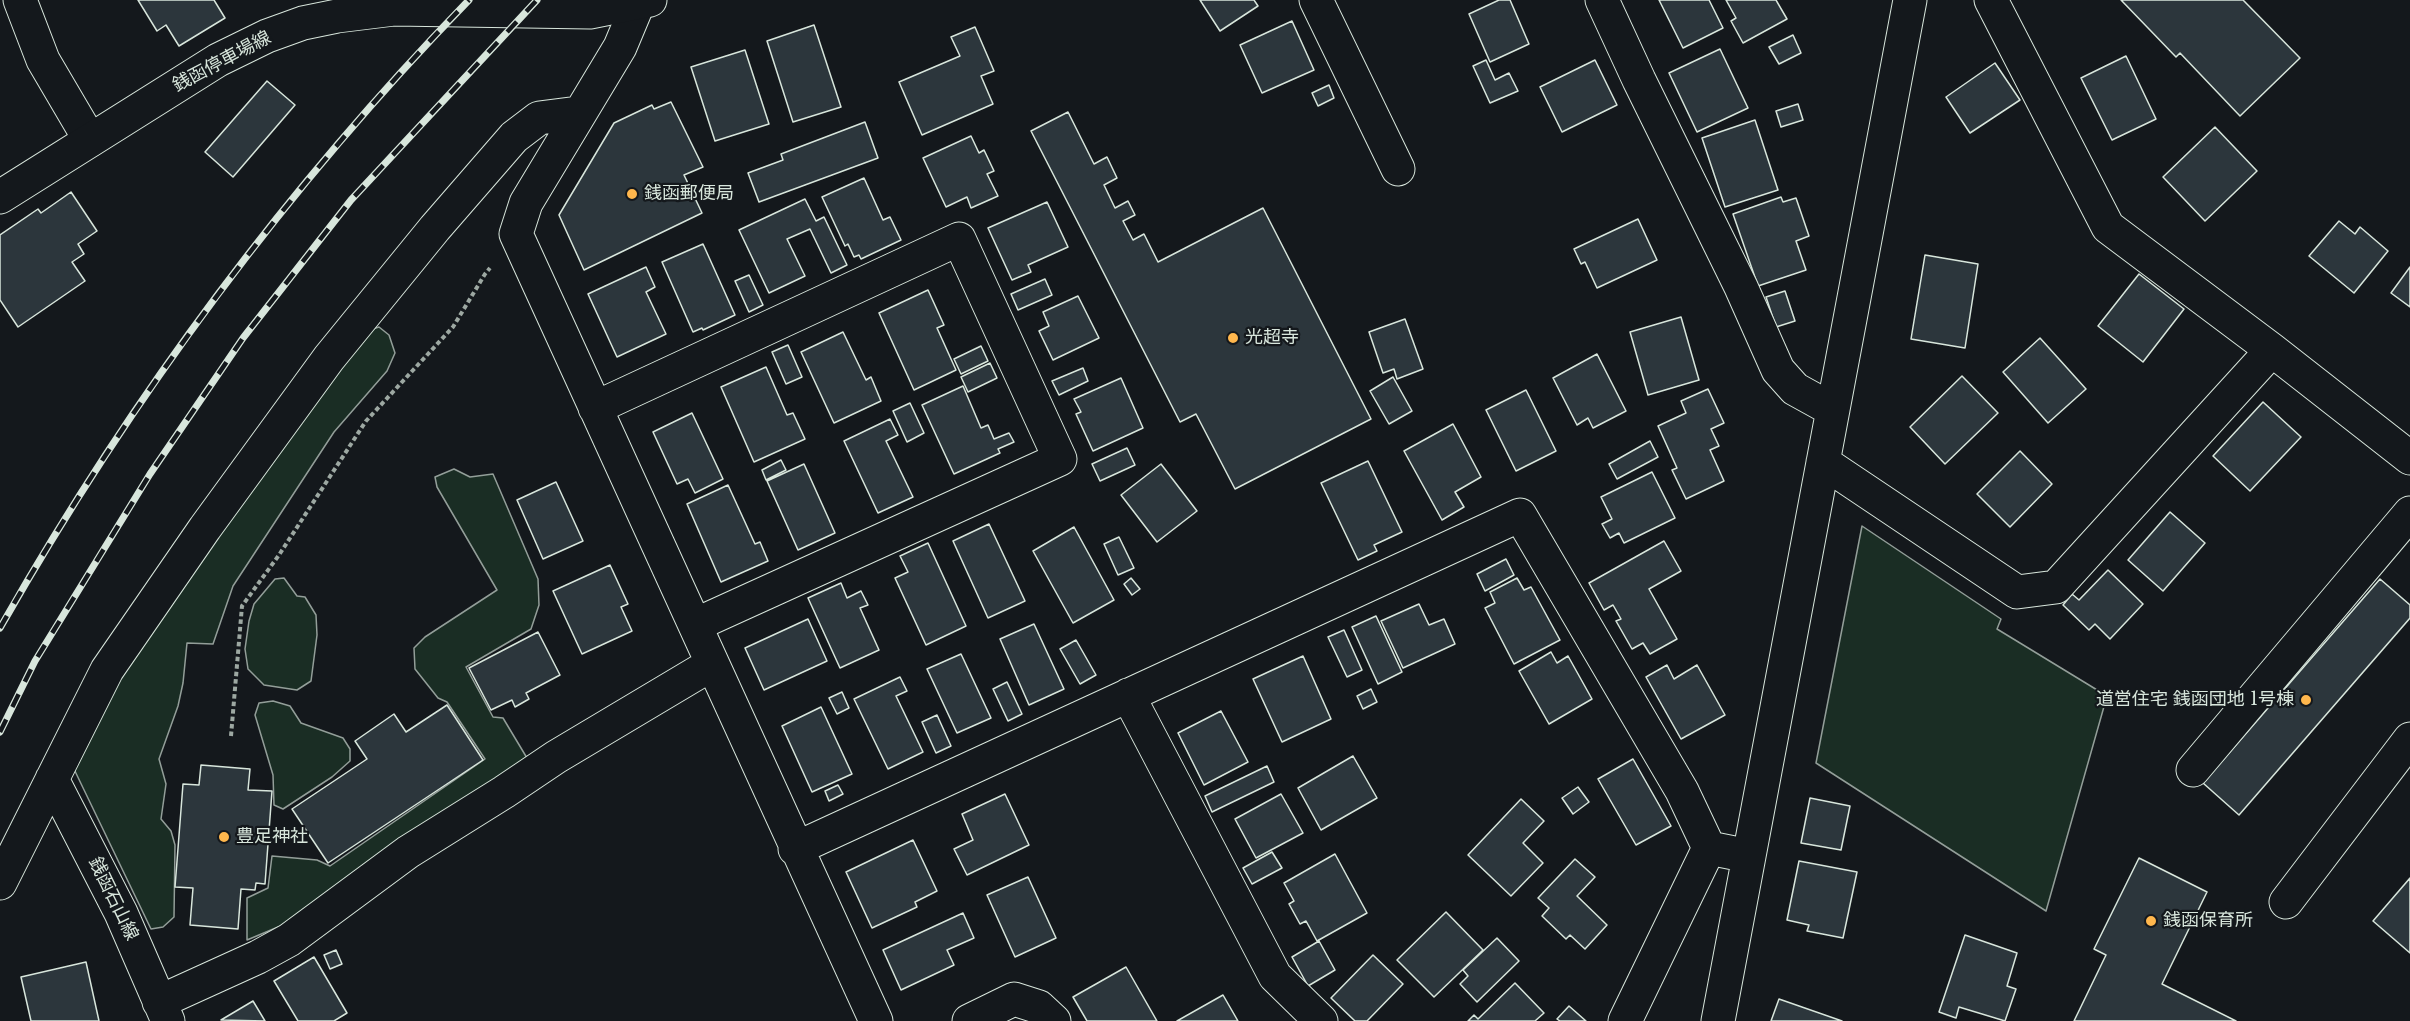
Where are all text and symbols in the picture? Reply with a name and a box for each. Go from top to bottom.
street label: 銭函停車場線 [169,27,275,97]
place label: 銭函郵便局 [644,183,734,205]
marker: 銭函郵便局 [625,187,639,201]
place label: 光超寺 [1245,327,1299,349]
marker: 光超寺 [1226,331,1240,345]
place label: 道営住宅 銭函団地 1号棟 [2096,689,2294,711]
marker: 道営住宅 銭函団地 1号棟 [2299,693,2313,707]
place label: 豊足神社 [236,826,308,848]
marker: 豊足神社 [217,830,231,844]
street label: 銭函石山線 [84,854,142,944]
place label: 銭函保育所 [2163,910,2253,932]
marker: 銭函保育所 [2144,914,2158,928]

